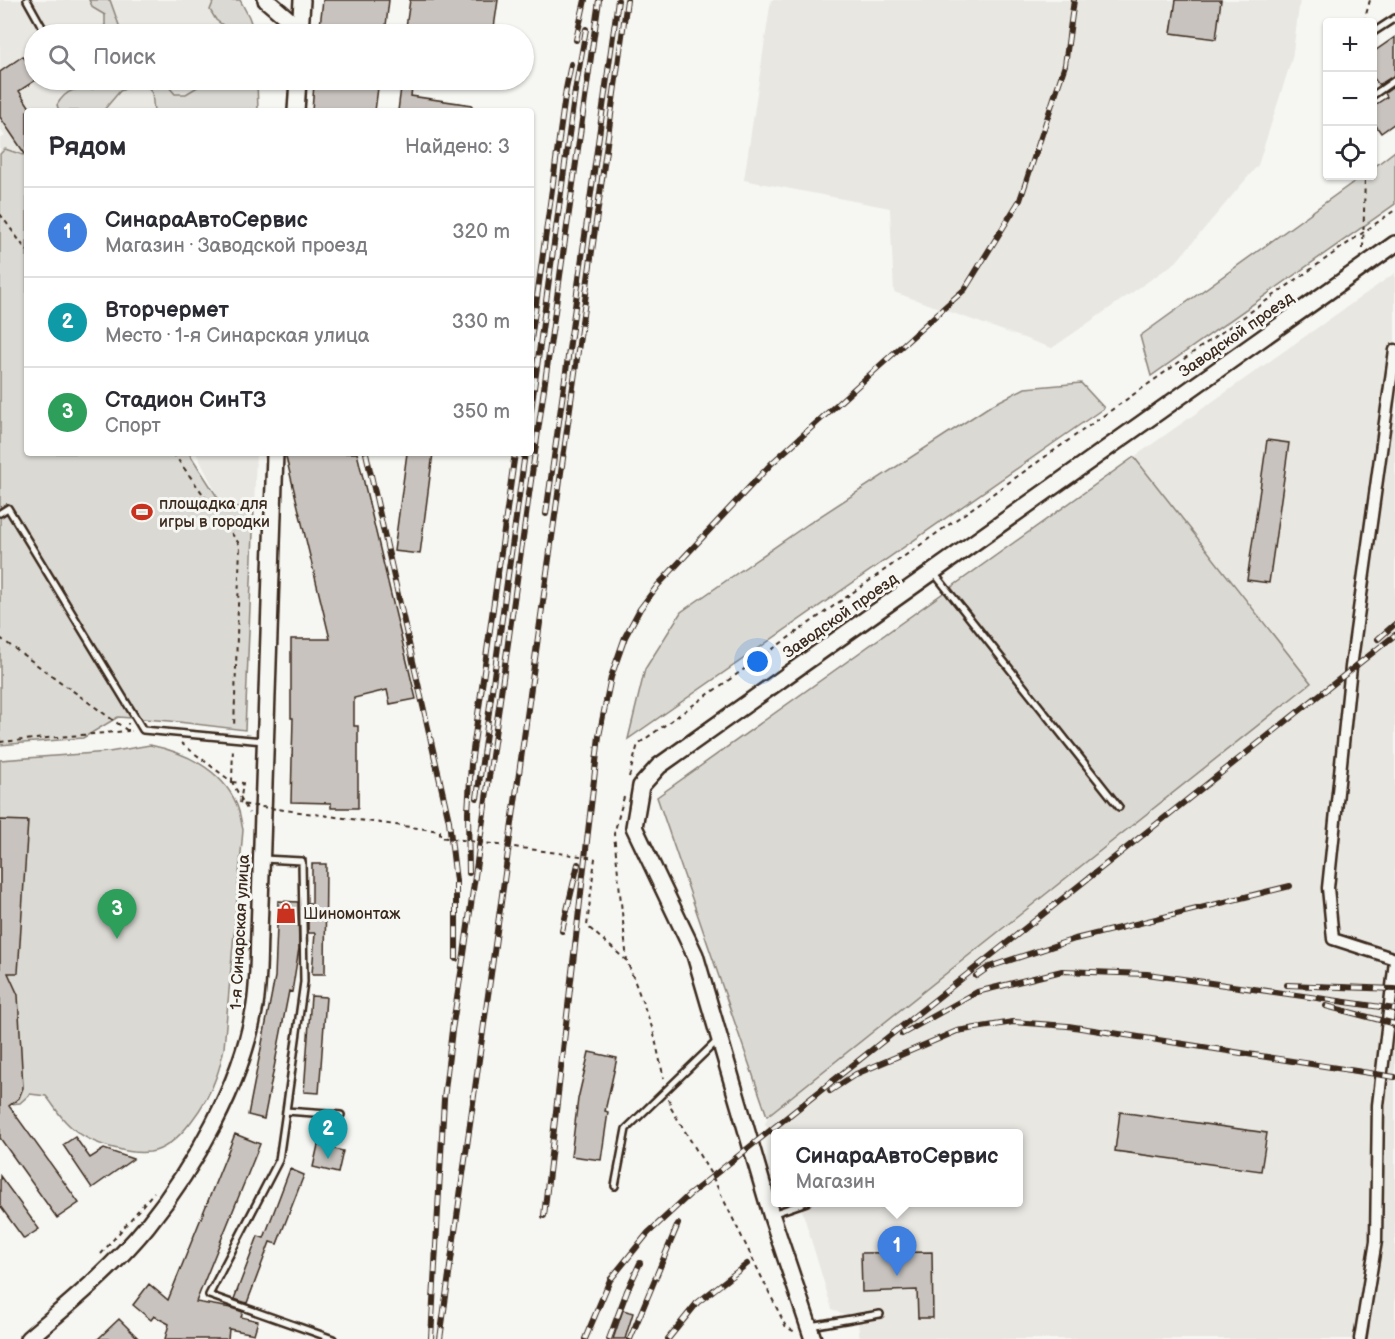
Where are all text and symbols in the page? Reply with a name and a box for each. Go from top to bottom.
map controls [1323,18,1377,180]
button: + [1323,18,1377,72]
search box [24,24,534,90]
icon: search [45,41,78,74]
text: Поиск [93,44,156,71]
button: − [1323,72,1377,126]
button: locate [1323,126,1377,180]
text: Рядом [48,132,126,163]
text: Найдено: 3 [405,135,510,159]
text: СинараАвтоСервис [105,207,308,234]
text: 1 [63,220,72,244]
text: 320 m [452,220,510,244]
text: Магазин · Заводской проезд [105,234,367,258]
street label: Заводской проезд [1176,288,1298,382]
text: Вторчермет [105,297,229,324]
text: 2 [62,310,73,334]
text: 330 m [452,310,510,334]
text: Место · 1-я Синарская улица [105,324,370,348]
text: Стадион СинТЗ [105,387,266,414]
text: 3 [62,400,73,424]
text: 350 m [453,400,510,424]
text: Спорт [105,414,161,438]
place label: площадка для игры в городки [159,495,270,532]
sports icon: площадка для игры в городки [130,500,154,524]
street label: Заводской проезд [780,569,902,663]
your location [743,647,772,676]
street label: 1-я Синарская улица [227,853,254,1010]
pin: 3 [98,890,136,939]
shop icon: Шиномонтаж [274,901,298,925]
place label: Шиномонтаж [303,905,401,924]
pin: 2 [308,1110,348,1159]
popup [771,1129,1023,1207]
text: СинараАвтоСервис [796,1143,998,1170]
text: Магазин [796,1170,875,1194]
pin: 1 [878,1226,916,1276]

